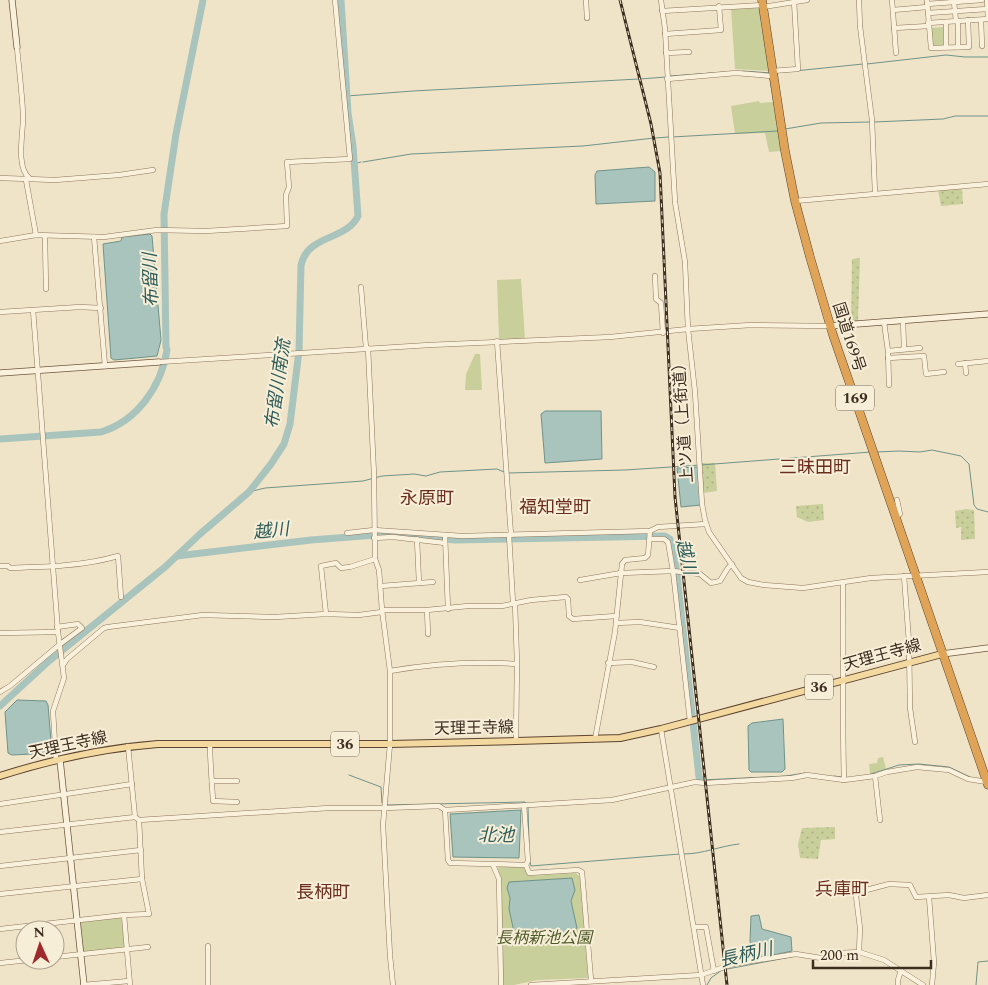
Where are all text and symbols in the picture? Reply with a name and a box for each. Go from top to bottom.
water label: 布留川 [136,251,165,307]
street label: 国道169号 [826,299,872,375]
water label: 布留川南流 [258,335,298,430]
street label: 上ツ道（上街道） [667,354,699,484]
road number: 169 [836,386,874,410]
district label: 三昧田町 [779,454,851,481]
district label: 永原町 [400,485,454,512]
district label: 福知堂町 [519,494,591,521]
water label: 越川 [252,515,292,546]
water label: 越川 [669,536,704,580]
street label: 天理王寺線 [840,633,924,677]
road number: 36 [805,674,833,700]
street label: 天理王寺線 [434,715,514,741]
street label: 天理王寺線 [26,725,110,765]
road number: 36 [331,732,359,756]
water label: 北池 [478,822,516,849]
district label: 兵庫町 [815,876,869,903]
district label: 長柄町 [296,879,350,906]
north arrow [15,920,65,970]
text: N [33,922,46,943]
park label: 長柄新池公園 [496,926,594,950]
water label: 長柄川 [717,935,777,974]
scale bar [813,938,930,970]
text: 200 m [820,944,859,967]

